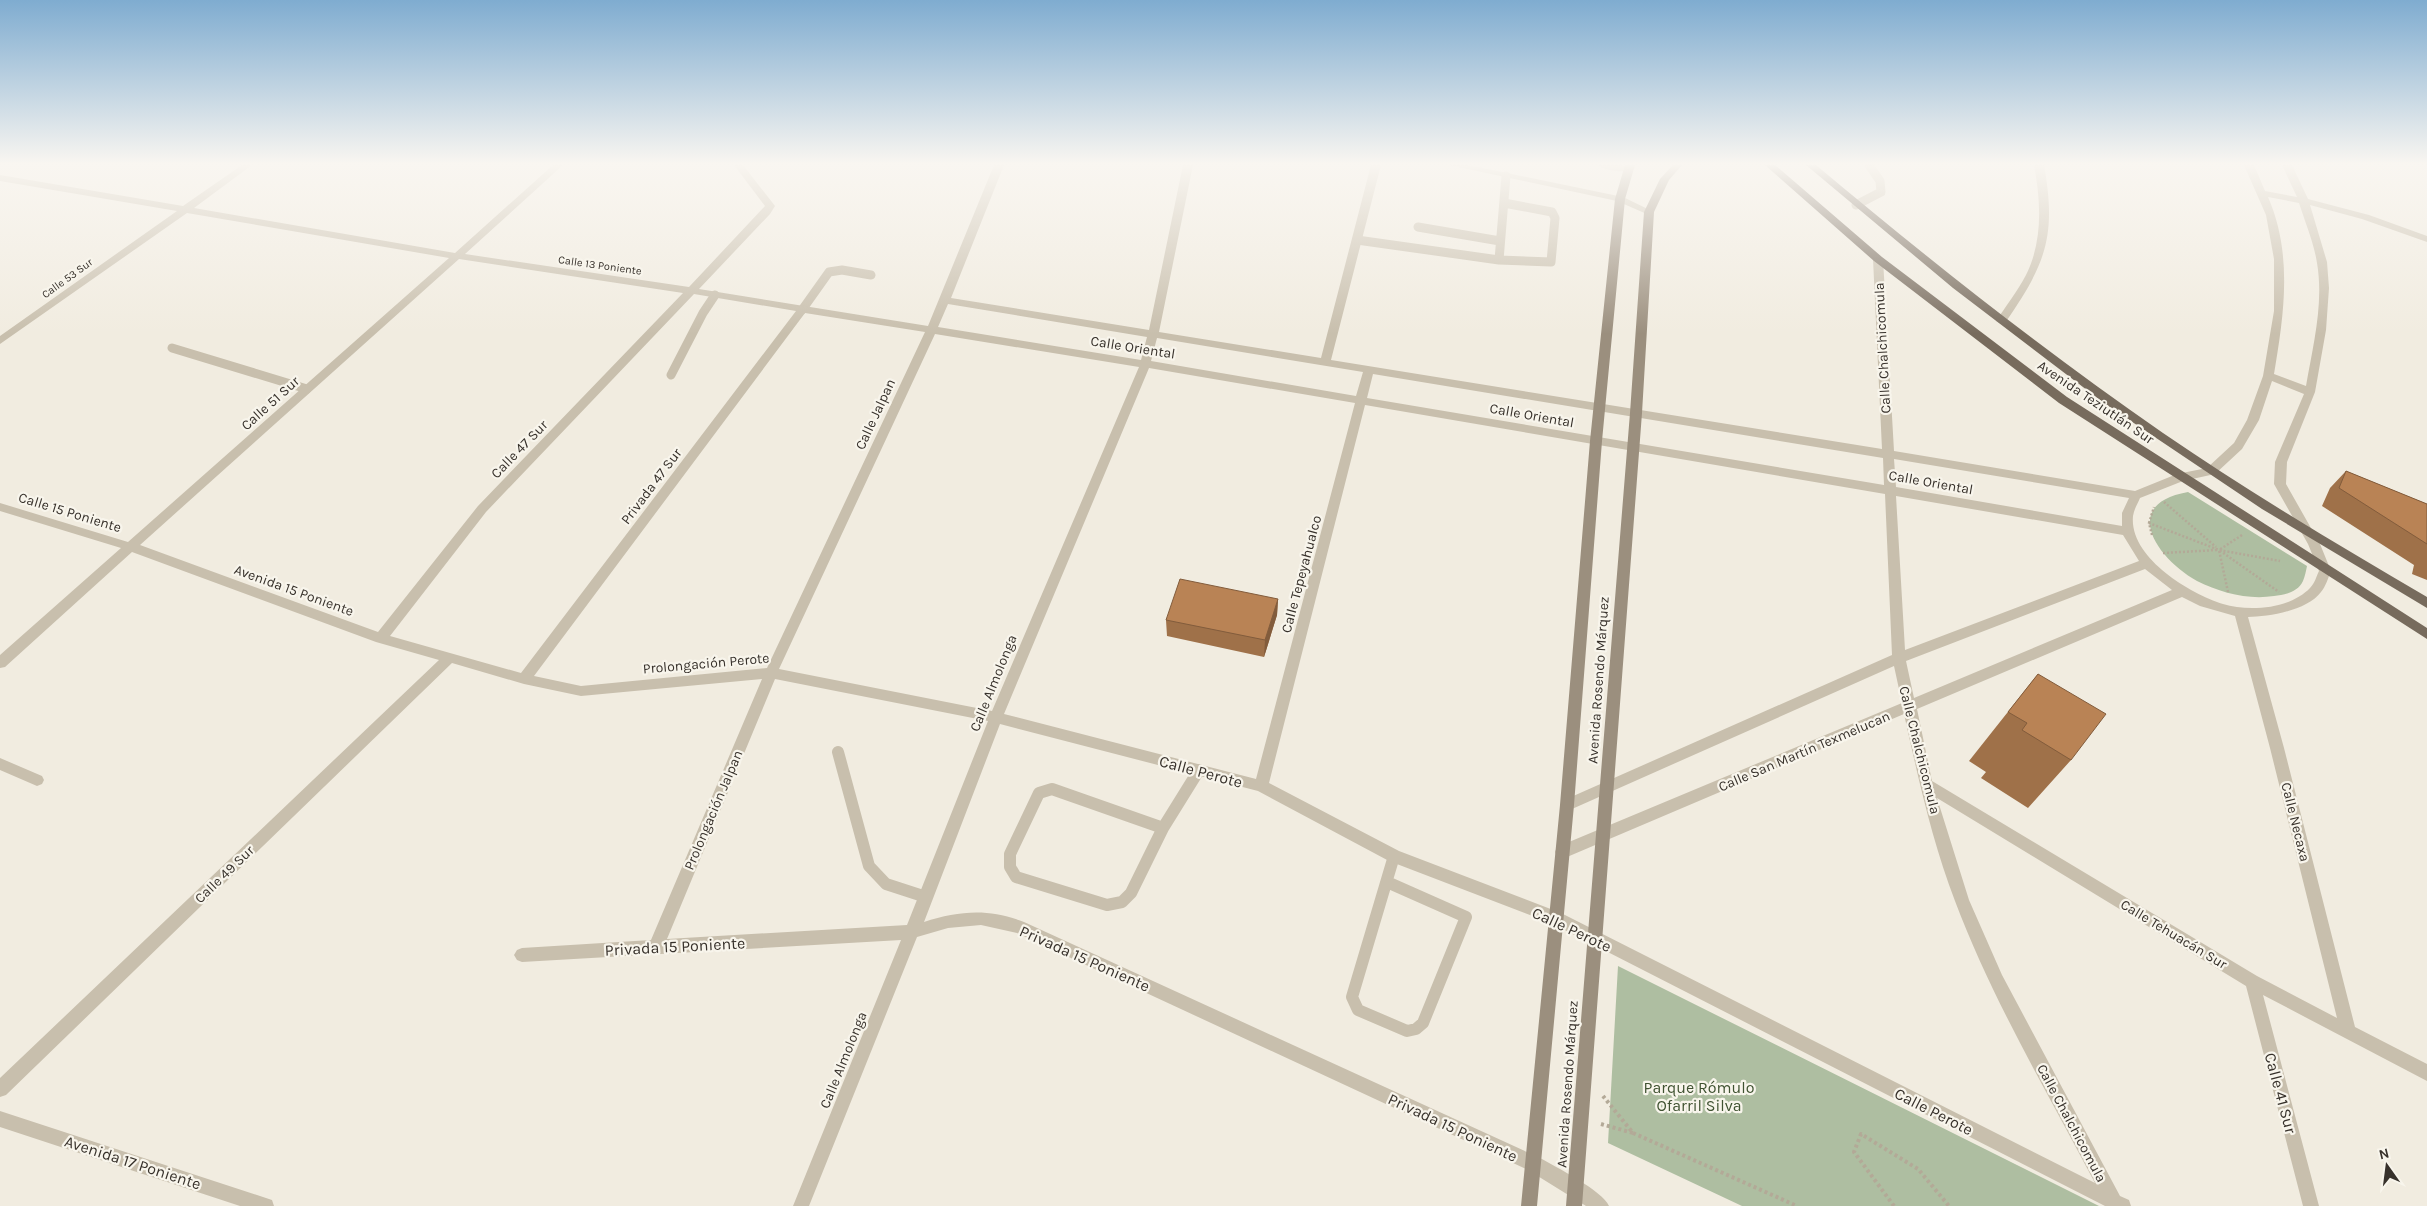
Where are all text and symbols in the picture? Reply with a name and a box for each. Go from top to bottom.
street label: Calle 13 Poniente [557,253,643,278]
street label: Calle 53 Sur [39,256,95,301]
street label: Calle Chalchicomula [1871,282,1894,414]
street label: Calle Oriental [1089,332,1176,363]
street label: Avenida Teziutlán Sur [2034,357,2158,448]
street label: Calle 51 Sur [238,372,304,434]
street label: Calle Jalpan [852,376,899,452]
street label: Calle Oriental [1488,400,1575,431]
street label: Calle 47 Sur [487,416,552,482]
street label: Privada 47 Sur [617,444,686,528]
street label: Calle Oriental [1887,467,1974,498]
street label: Calle 15 Poniente [16,489,123,536]
street label: Calle Tepeyahualco [1278,514,1325,635]
street label: Avenida 15 Poniente [232,561,356,620]
street label: Avenida Rosendo Márquez [1584,596,1613,764]
street label: Calle Almolonga [966,632,1021,734]
street label: Prolongación Perote [642,649,770,678]
street label: Calle Chalchicomula [1895,684,1944,816]
street label: Calle San Martín Texmelucan [1716,708,1893,795]
street label: Prolongación Jalpan [681,748,746,873]
street label: Calle Perote [1157,751,1245,792]
street label: Calle Necaxa [2277,781,2314,864]
street label: Calle 49 Sur [191,841,258,907]
street label: Calle Tehuacán Sur [2117,896,2231,973]
street label: Calle Perote [1529,903,1615,956]
street label: Privada 15 Poniente [1017,921,1153,996]
street label: Privada 15 Poniente [604,933,746,960]
street label: Avenida Rosendo Márquez [1553,1000,1582,1168]
street label: Calle Almolonga [816,1009,871,1111]
street label: Calle 41 Sur [2261,1051,2300,1136]
street label: Calle Chalchicomula [2033,1061,2110,1185]
park label: Parque Rómulo Ofarril Silva [1644,1078,1754,1115]
street label: Calle Perote [1891,1084,1976,1139]
street label: Privada 15 Poniente [1385,1089,1521,1166]
street label: Avenida 17 Poniente [62,1131,203,1194]
north arrow [2362,1141,2412,1191]
text: N [2377,1144,2391,1163]

